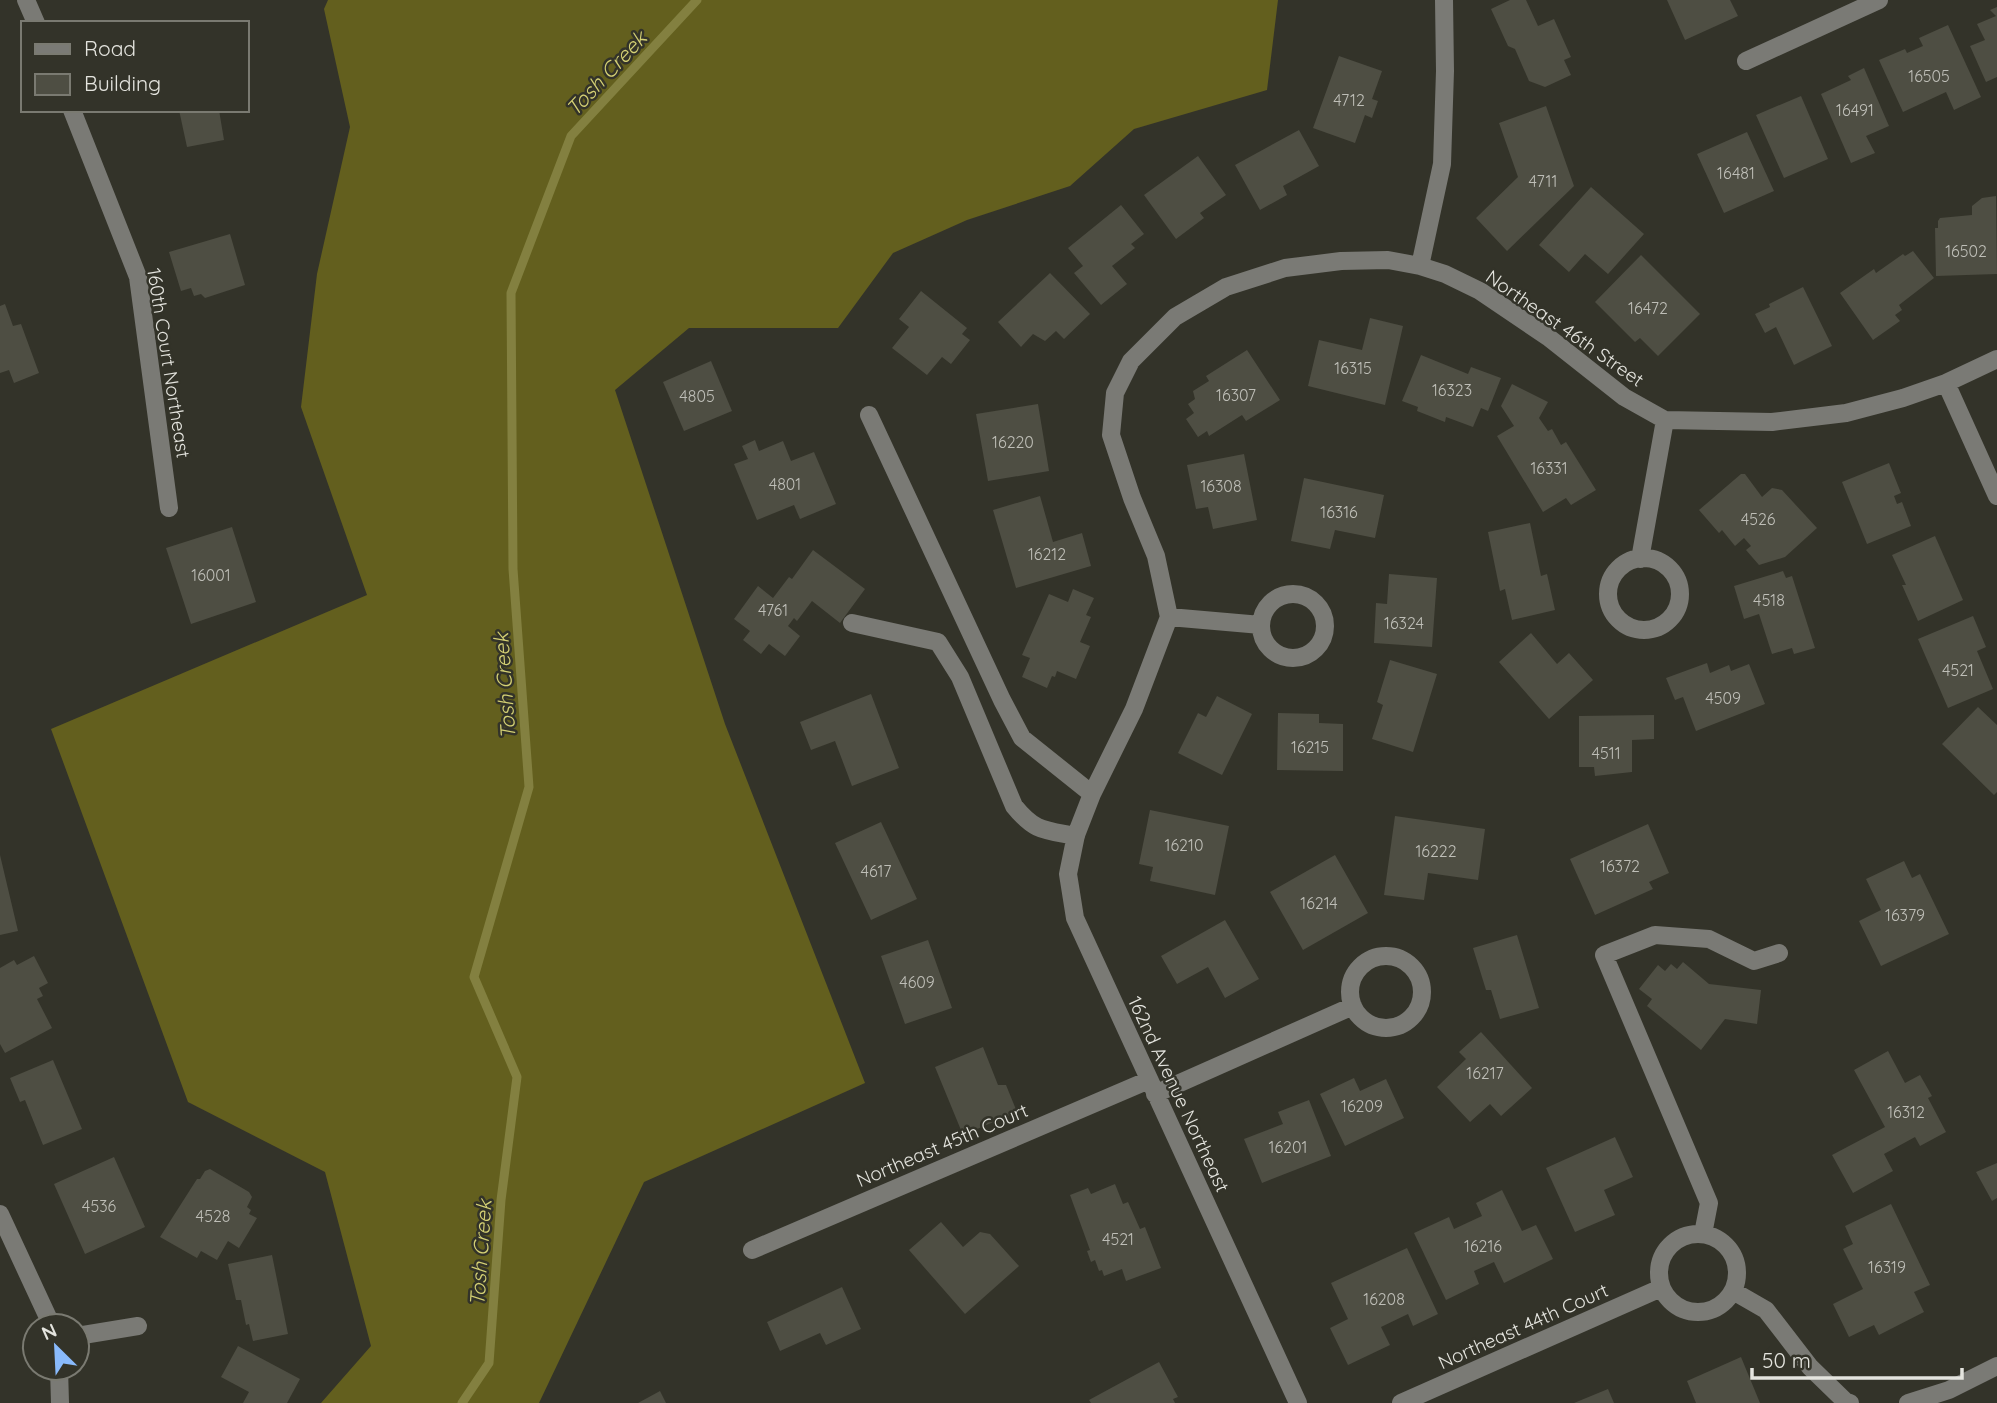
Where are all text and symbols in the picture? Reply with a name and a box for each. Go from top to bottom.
legend [21,21,248,112]
water label: Tosh Creek [560,24,653,121]
text: Road [84,35,136,61]
house number: 16505 [1908,66,1950,86]
text: Building [84,70,161,96]
house number: 4712 [1333,90,1365,110]
house number: 16491 [1836,100,1874,120]
house number: 16481 [1717,163,1755,183]
house number: 4711 [1529,171,1557,191]
house number: 16502 [1945,241,1987,261]
street label: Northeast 46th Street [1481,264,1649,392]
street label: 160th Court Northeast [142,266,196,460]
house number: 16472 [1628,298,1668,318]
house number: 16315 [1334,358,1372,378]
house number: 16323 [1432,380,1472,400]
house number: 16307 [1216,385,1256,405]
house number: 4805 [679,386,715,406]
house number: 16220 [992,432,1034,452]
house number: 16331 [1530,458,1568,478]
house number: 4801 [769,474,801,494]
house number: 16308 [1200,476,1242,496]
house number: 16316 [1320,502,1358,522]
house number: 4526 [1741,509,1776,529]
house number: 16212 [1028,544,1066,564]
house number: 16001 [191,565,231,585]
house number: 4518 [1753,590,1785,610]
house number: 4761 [758,600,788,620]
house number: 16324 [1384,613,1424,633]
water label: Tosh Creek [487,630,521,740]
house number: 4521 [1942,660,1974,680]
house number: 4509 [1705,688,1741,708]
house number: 16215 [1291,737,1329,757]
house number: 4511 [1591,743,1621,763]
house number: 16210 [1165,835,1203,855]
house number: 16222 [1415,841,1457,861]
house number: 16372 [1600,856,1640,876]
house number: 4617 [860,861,892,881]
house number: 16214 [1300,893,1338,913]
house number: 16379 [1885,905,1925,925]
house number: 4609 [899,972,935,992]
street label: 162nd Avenue Northeast [1123,992,1235,1196]
house number: 16217 [1466,1063,1504,1083]
house number: 16209 [1341,1096,1383,1116]
street label: Northeast 45th Court [853,1098,1031,1192]
house number: 16312 [1887,1102,1925,1122]
house number: 16201 [1269,1137,1307,1157]
house number: 4536 [82,1196,117,1216]
water label: Tosh Creek [463,1197,497,1307]
house number: 4528 [196,1206,230,1226]
house number: 4521 [1102,1229,1134,1249]
house number: 16216 [1464,1236,1502,1256]
house number: 16319 [1868,1257,1906,1277]
street label: Northeast 44th Court [1434,1278,1612,1374]
house number: 16208 [1363,1289,1405,1309]
north arrow [21,1312,91,1382]
text: N [38,1318,60,1345]
scale bar [1752,1336,1962,1380]
text: 50 m [1762,1347,1811,1373]

